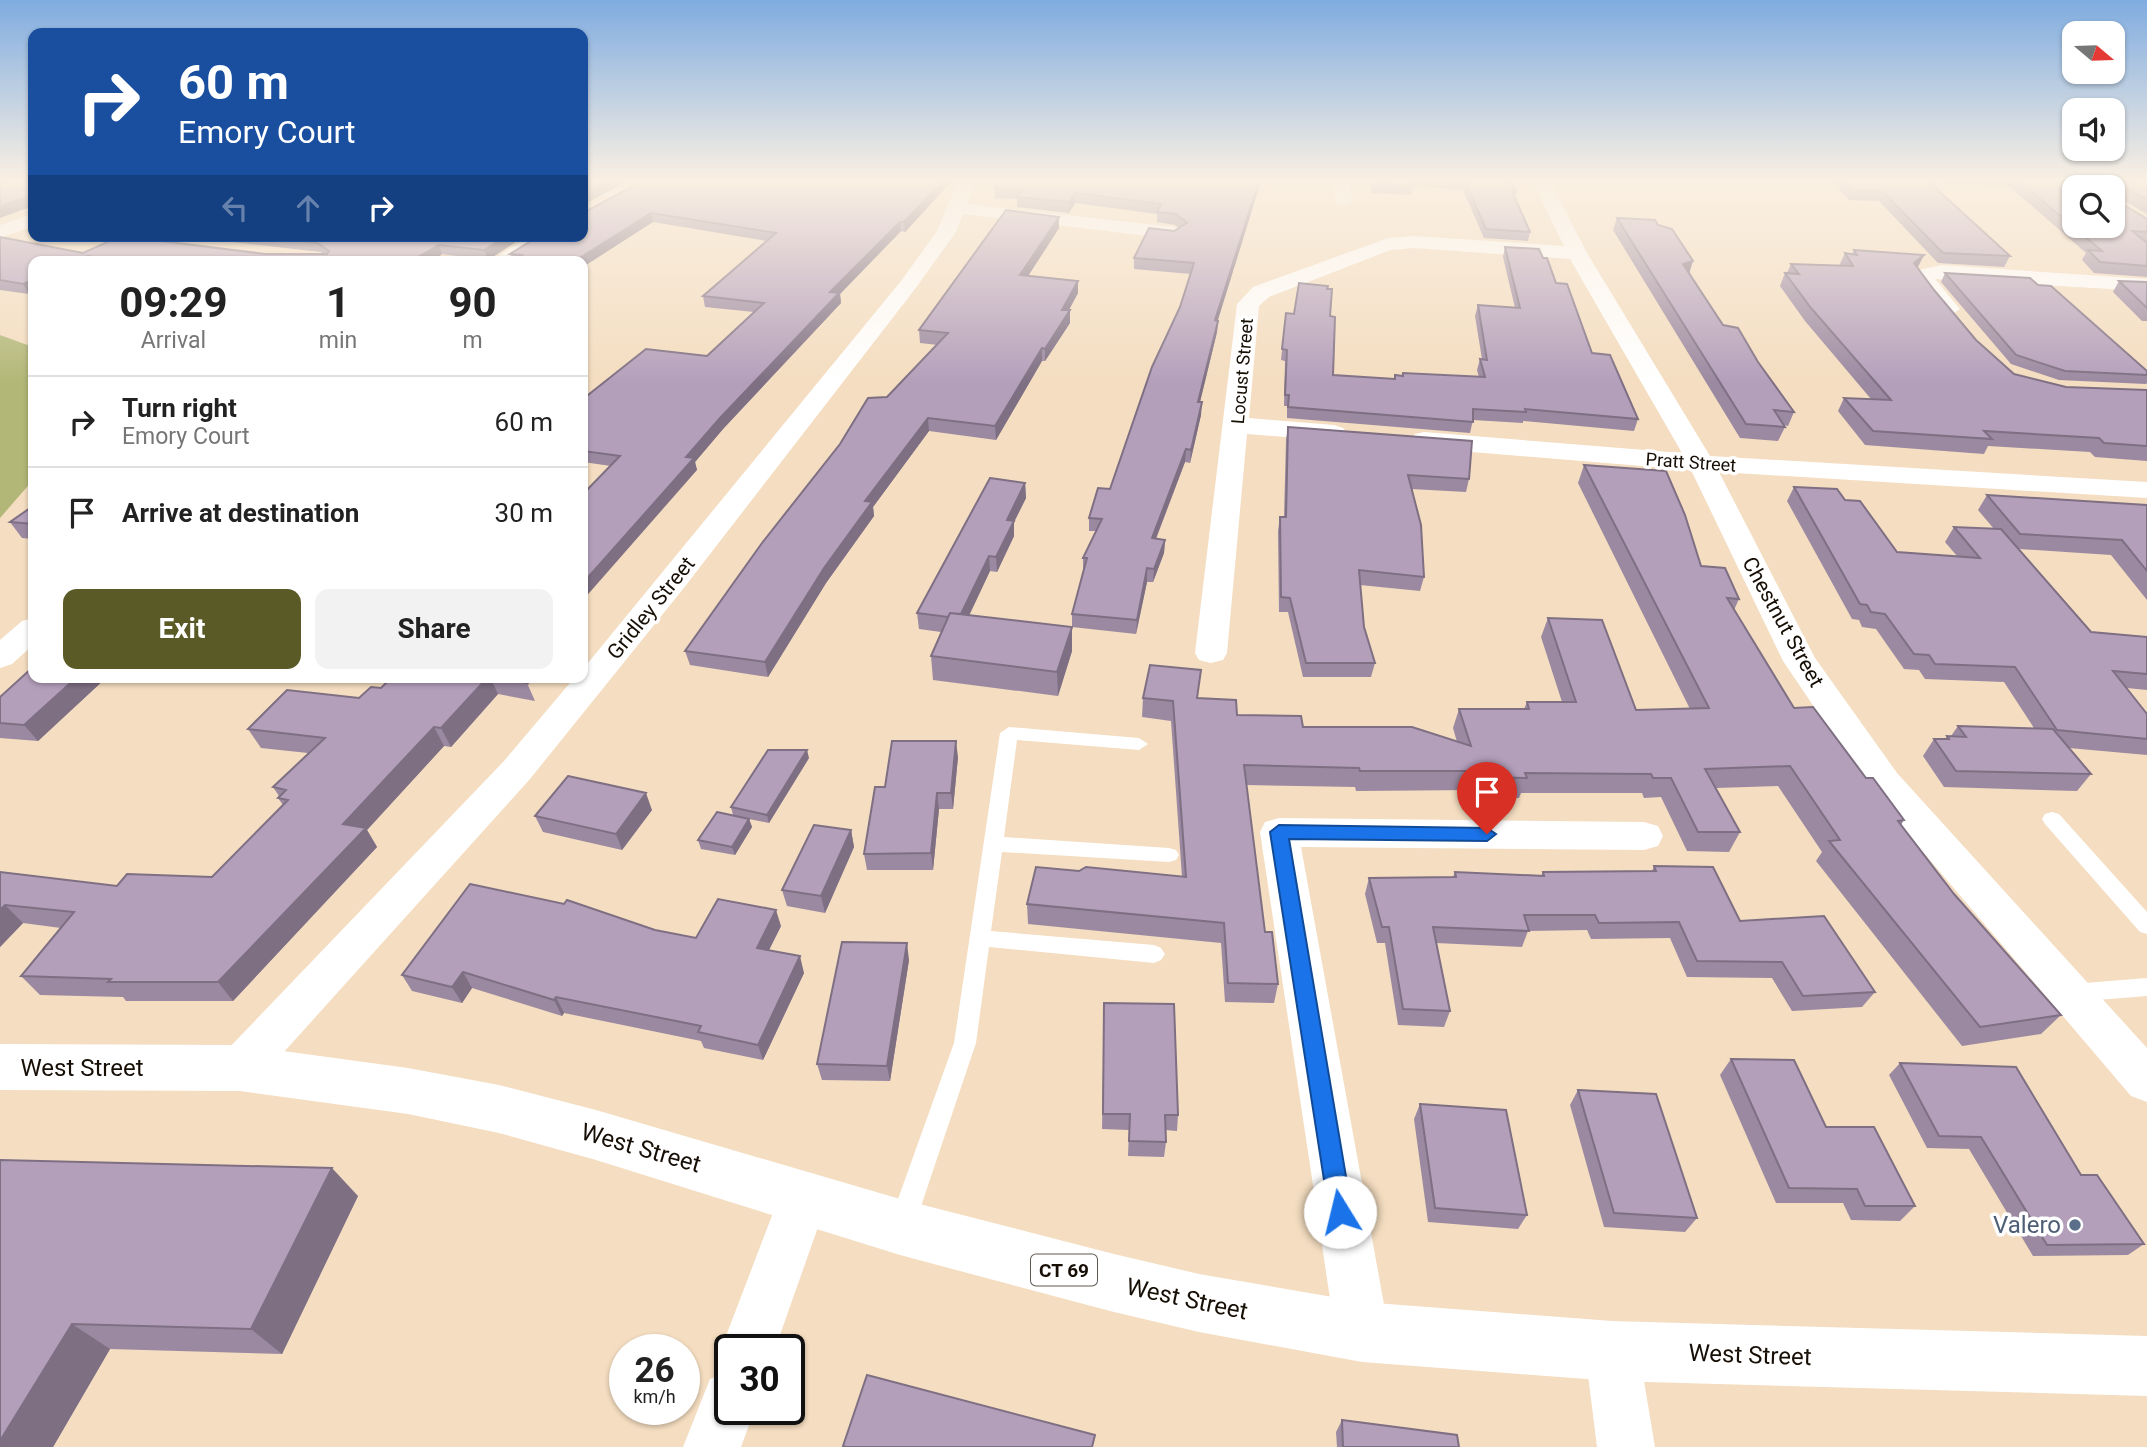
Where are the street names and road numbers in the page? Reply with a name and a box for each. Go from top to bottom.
street label: Locust Street [1227,317,1257,425]
street label: Pratt Street [1645,448,1737,476]
street label: Gridley Street [602,552,700,664]
street label: Chestnut Street [1737,553,1829,691]
street label: West Street [20,1054,144,1082]
street label: West Street [578,1118,704,1178]
road number: CT 69 [1031,1254,1097,1286]
street label: West Street [1124,1273,1250,1326]
street label: West Street [1688,1339,1812,1371]

